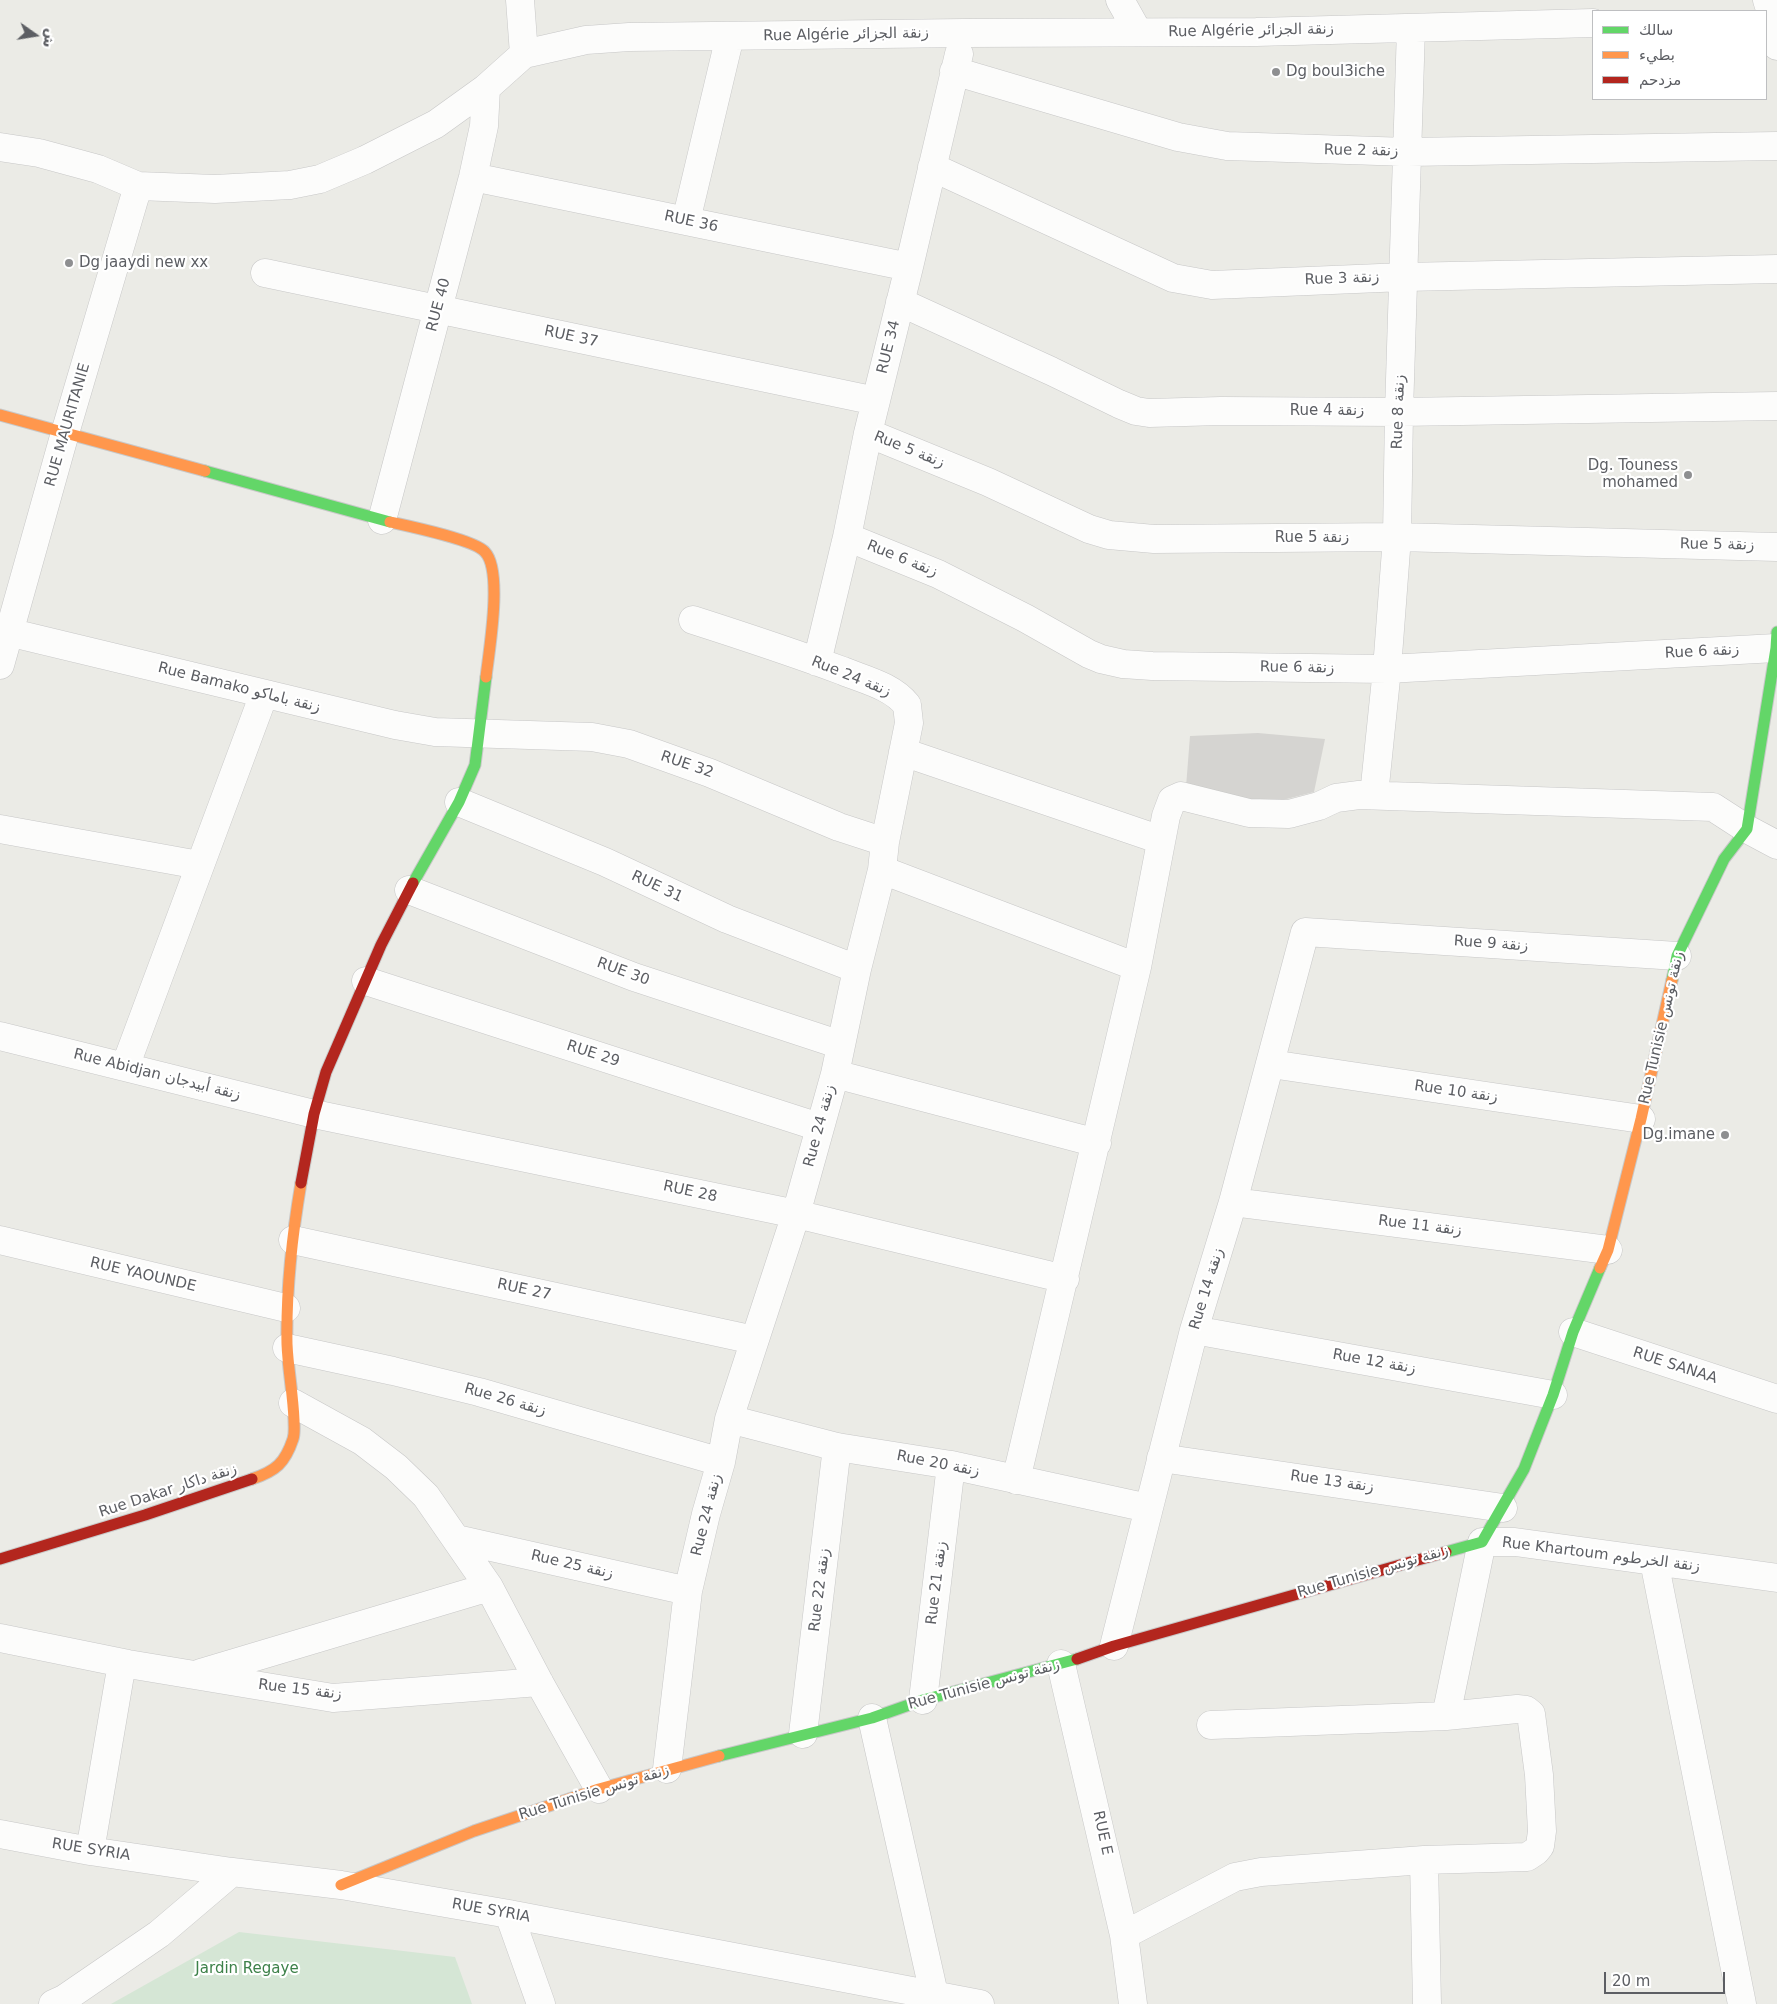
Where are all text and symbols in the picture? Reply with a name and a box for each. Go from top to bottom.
north arrow [10,10,60,60]
legend [1592,10,1767,100]
street label: Rue Algérie زنقة الجزائر [1168,21,1334,41]
text: سالك [1639,21,1673,39]
street label: Rue Algérie زنقة الجزائر [763,25,929,45]
text: ش [40,27,60,50]
text: بطيء [1639,46,1675,64]
place label: Dg boul3iche [1286,63,1385,81]
marker: Dg boul3iche [1270,66,1282,78]
text: مزدحم [1639,71,1681,89]
street label: Rue 2 زنقة [1324,141,1398,161]
street label: RUE 36 [662,208,720,236]
place label: Dg jaaydi new xx [79,254,208,272]
marker: Dg jaaydi new xx [63,257,75,269]
street label: Rue 3 زنقة [1304,269,1380,289]
street label: RUE 40 [423,276,455,334]
street label: RUE 34 [874,318,904,376]
street label: RUE 37 [542,323,600,351]
street label: RUE MAURITANIE [42,361,94,489]
street label: Rue 8 زنقة [1389,374,1409,450]
street label: Rue 4 زنقة [1290,402,1364,420]
street label: Rue 5 زنقة [871,428,947,472]
place label: Dg. Touness mohamed [1588,457,1678,492]
marker: Dg. Touness mohamed [1682,469,1694,481]
street label: Rue 5 زنقة [1275,529,1349,547]
street label: Rue 5 زنقة [1680,535,1754,555]
street label: Rue 6 زنقة [864,537,940,581]
street label: Rue 6 زنقة [1664,641,1740,663]
street label: Rue 24 زنقة [809,653,893,701]
street label: Rue 6 زنقة [1260,658,1334,678]
street label: Rue Bamako زنقة باماكو [156,659,322,717]
street label: RUE 32 [658,748,716,782]
street label: RUE 31 [628,867,686,907]
street label: Rue 9 زنقة [1453,932,1529,956]
street label: Rue Tunisie زنقة تونس [1636,950,1688,1106]
street label: RUE 30 [594,954,652,990]
street label: RUE 29 [564,1037,622,1071]
street label: Rue Abidjan زنقة أبيدجان [71,1045,243,1105]
street label: Rue 10 زنقة [1413,1077,1499,1107]
street label: Rue 24 زنقة [800,1083,840,1169]
place label: Dg.imane [1642,1126,1715,1144]
marker: Dg.imane [1719,1129,1731,1141]
street label: RUE 28 [661,1178,719,1206]
street label: Rue 11 زنقة [1377,1212,1463,1240]
street label: Rue 14 زنقة [1186,1246,1228,1332]
street label: RUE YAOUNDE [88,1254,198,1296]
street label: RUE 27 [495,1276,553,1304]
street label: RUE SANAA [1630,1344,1720,1388]
street label: Rue 12 زنقة [1331,1346,1417,1378]
street label: Rue 26 زنقة [462,1380,548,1420]
street label: Rue 20 زنقة [895,1447,981,1481]
street label: Rue Dakar زنقة داكار [97,1460,239,1522]
street label: Rue 13 زنقة [1289,1467,1375,1497]
street label: Rue 24 زنقة [688,1472,726,1558]
street label: Rue Khartoum زنقة الخرطوم [1501,1534,1701,1576]
street label: Rue 21 زنقة [923,1540,951,1626]
street label: Rue Tunisie زنقة تونس [1295,1542,1451,1602]
street label: Rue 25 زنقة [529,1547,615,1583]
street label: Rue 22 زنقة [806,1547,834,1633]
street label: Rue Tunisie زنقة تونس [906,1656,1062,1714]
street label: Rue 15 زنقة [257,1676,343,1704]
street label: Rue Tunisie زنقة تونس [517,1762,671,1824]
street label: RUE E [1089,1809,1115,1857]
street label: RUE SYRIA [50,1835,132,1865]
street label: RUE SYRIA [450,1895,532,1927]
park label: Jardin Regaye [195,1960,299,1978]
scale bar [1607,1962,1728,1994]
text: 20 m [1612,1972,1650,1990]

